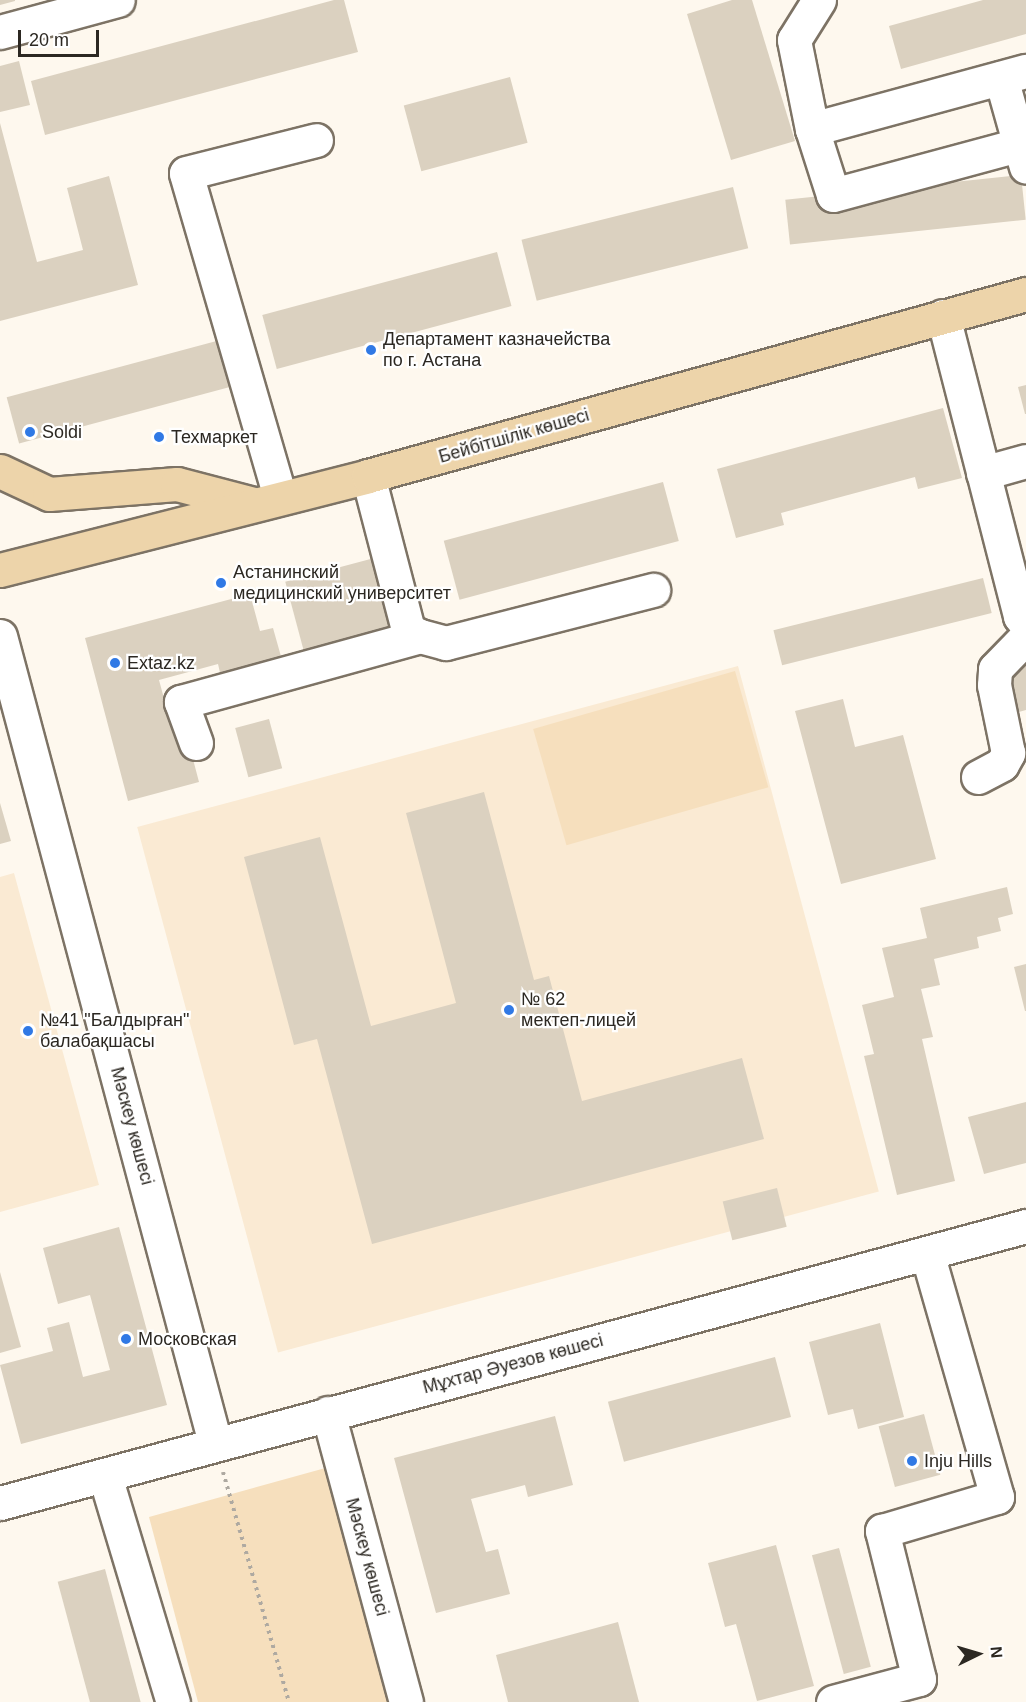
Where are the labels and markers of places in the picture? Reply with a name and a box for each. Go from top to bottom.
place label: Департамент казначейства по г. Астана [383,329,610,372]
marker: Департамент казначейства по г. Астана [364,343,378,357]
place label: Soldi [42,421,82,443]
marker: Soldi [23,425,37,439]
place label: Техмаркет [171,426,258,448]
marker: Техмаркет [152,430,166,444]
place label: Астанинский медицинский университет [233,562,451,604]
marker: Астанинский медицинский университет [214,576,228,590]
place label: Extaz.kz [127,652,195,674]
marker: Extaz.kz [108,656,122,670]
place label: № 62 мектеп-лицей [521,989,636,1032]
marker: № 62 мектеп-лицей [502,1003,516,1017]
place label: №41 "Балдырған" балабақшасы [40,1010,189,1052]
marker: №41 "Балдырған" балабақшасы [21,1024,35,1038]
place label: Московская [138,1328,237,1350]
marker: Московская [119,1332,133,1346]
place label: Inju Hills [924,1450,992,1472]
marker: Inju Hills [905,1454,919,1468]

